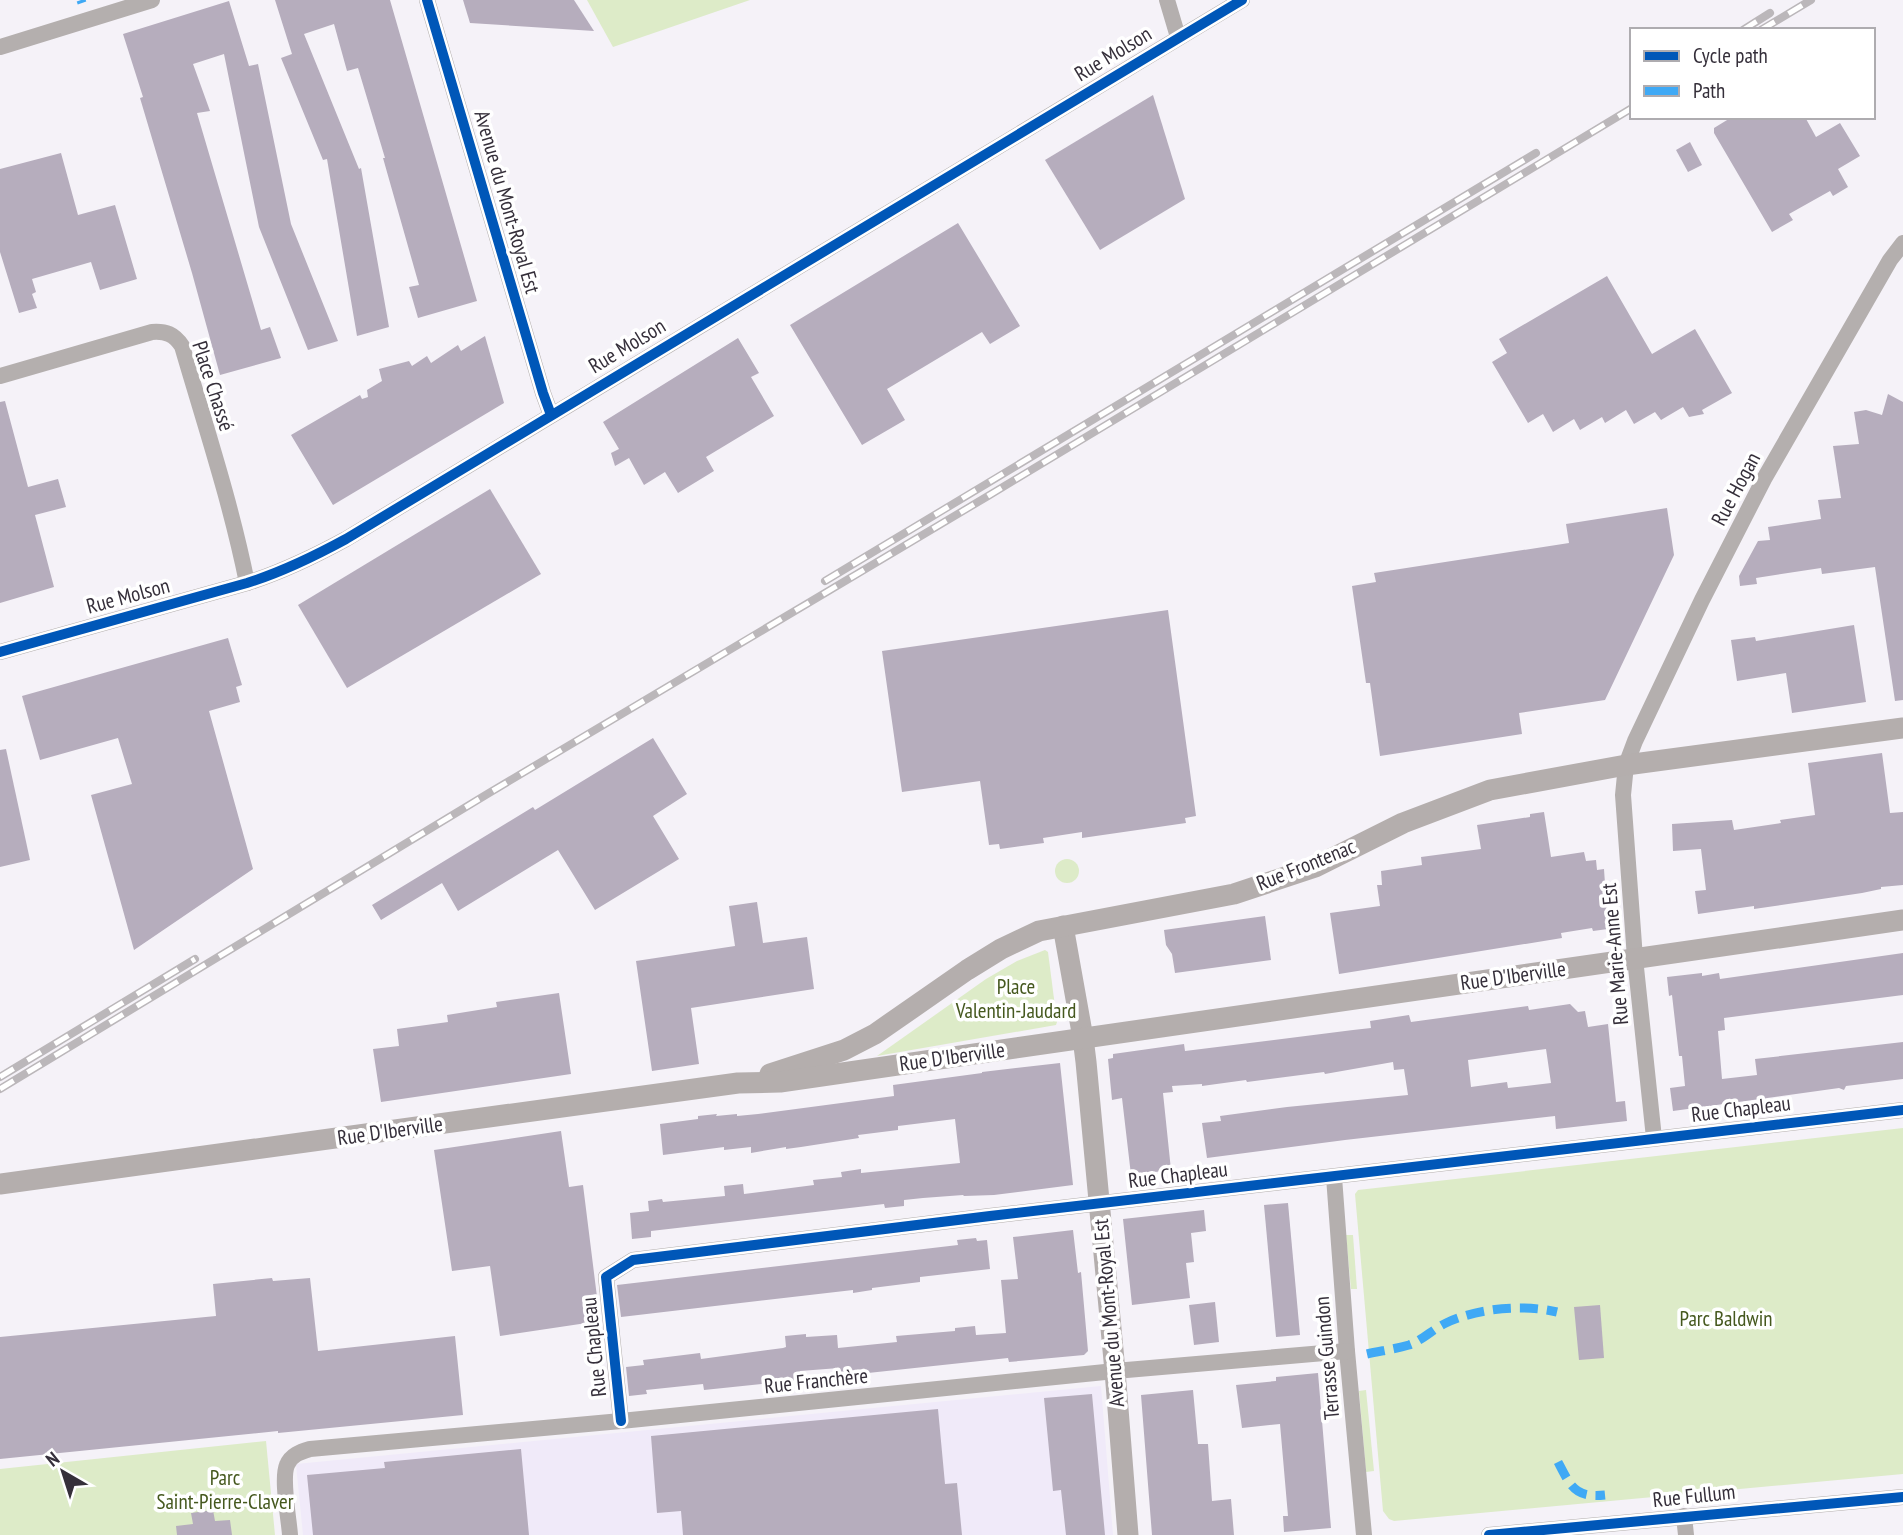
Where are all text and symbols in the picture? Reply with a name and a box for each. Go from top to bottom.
street label: Rue Molson [1069,20,1156,87]
legend [1630,28,1875,119]
text: Cycle path [1693,42,1768,69]
text: Path [1693,77,1725,104]
street label: Avenue du Mont-Royal Est [468,107,547,297]
street label: Rue Molson [583,312,670,379]
street label: Place Chassé [186,337,241,434]
street label: Rue Hogan [1705,447,1766,530]
street label: Rue Molson [83,571,172,620]
street label: Rue Frontenac [1252,832,1360,897]
street label: Rue Marie-Anne Est [1595,882,1634,1026]
street label: Rue D'Iberville [1459,955,1567,996]
park label: Place Valentin-Jaudard [955,973,1076,1024]
street label: Rue D'Iberville [898,1036,1006,1077]
street label: Rue Chapleau [1690,1089,1792,1128]
street label: Rue D'Iberville [336,1110,444,1151]
street label: Rue Chapleau [1127,1155,1229,1194]
street label: Avenue du Mont-Royal Est [1087,1218,1130,1408]
street label: Terrasse Guindon [1308,1295,1345,1421]
street label: Rue Chapleau [575,1296,612,1398]
park label: Parc Baldwin [1679,1305,1773,1332]
street label: Rue Franchère [763,1362,869,1399]
north arrow [28,1437,98,1507]
text: N [41,1446,64,1471]
park label: Parc Saint-Pierre-Claver [156,1464,294,1515]
street label: Rue Fullum [1651,1478,1736,1513]

